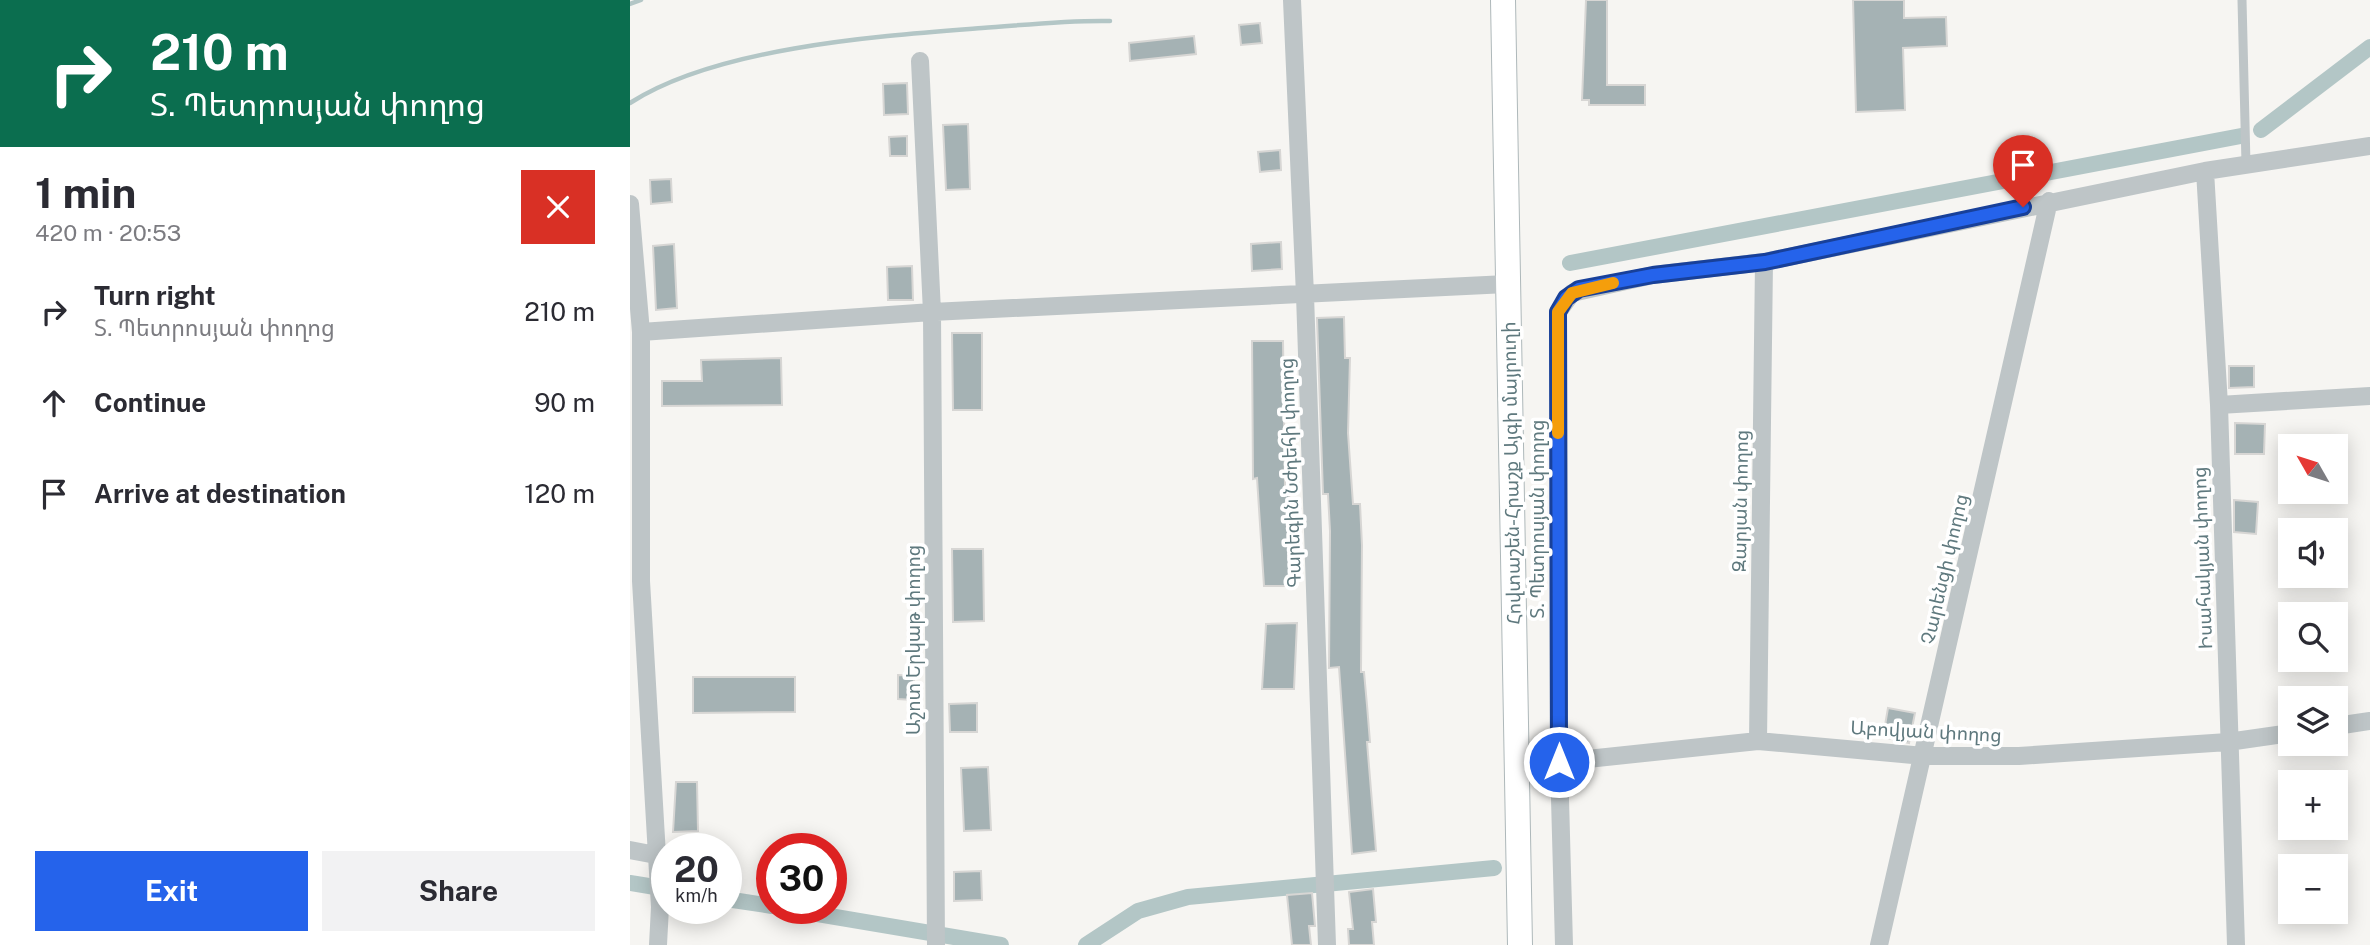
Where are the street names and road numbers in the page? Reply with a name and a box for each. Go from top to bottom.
street label: Հովտաշեն-Հրաշք Այգի մայրուղի [1497,321,1526,625]
street label: Գարեգին Նժդեհի փողոց [1275,357,1306,589]
street label: Տ. Պետրոսյան փողոց [1526,420,1549,618]
street label: Զարյան փողոց [1728,429,1753,573]
street label: Իսահակյան փողոց [2188,466,2217,650]
street label: Չարենցի փողոց [1916,492,1973,647]
street label: Աշոտ Երկաթ փողոց [902,545,925,735]
street label: Աբովյան փողոց [1850,716,2002,747]

